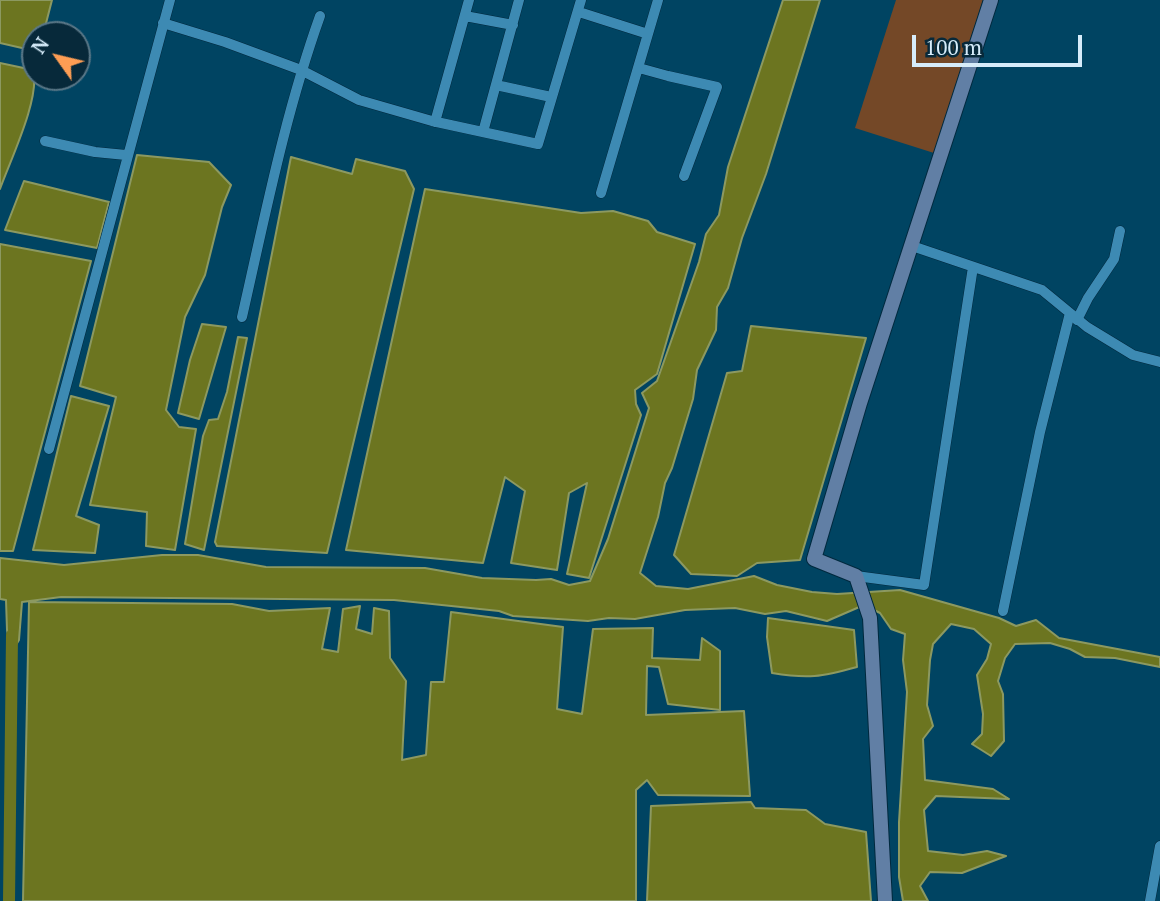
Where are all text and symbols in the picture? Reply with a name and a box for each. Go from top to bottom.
north arrow [21,21,91,91]
scale bar [915,21,1085,65]
text: N [25,32,54,58]
text: 100 m [925,33,982,61]

